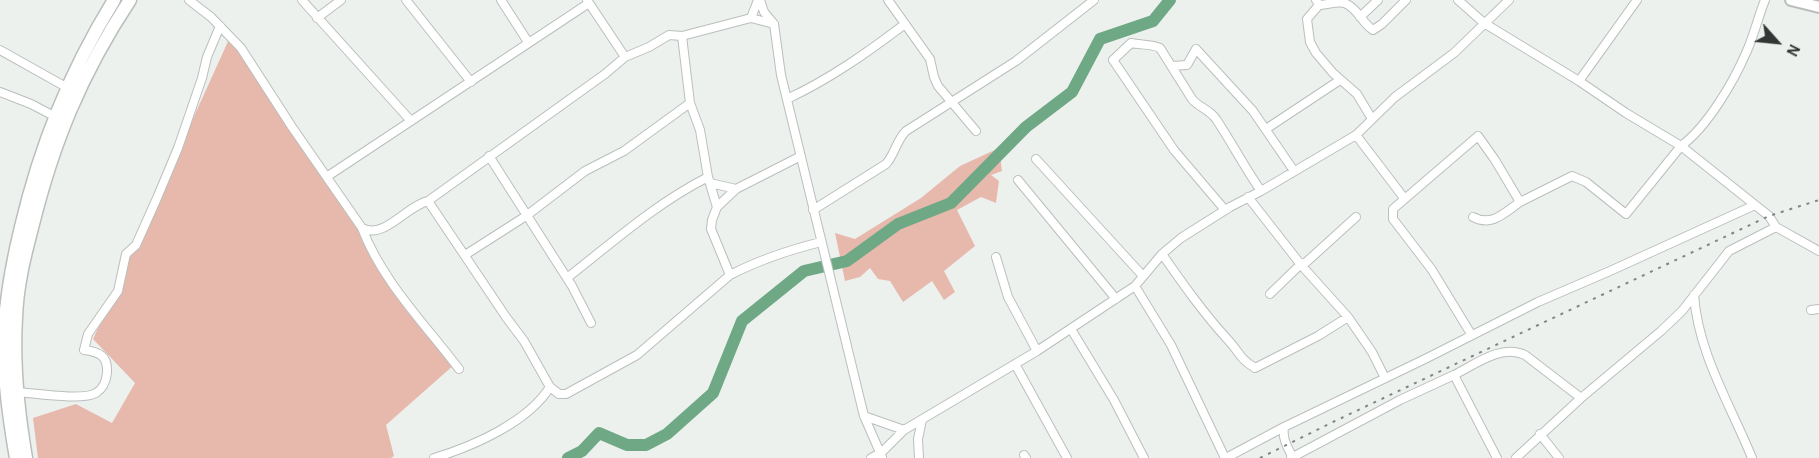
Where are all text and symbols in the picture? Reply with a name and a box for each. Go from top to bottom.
north arrow [1747,12,1807,72]
text: N [1783,42,1803,59]

